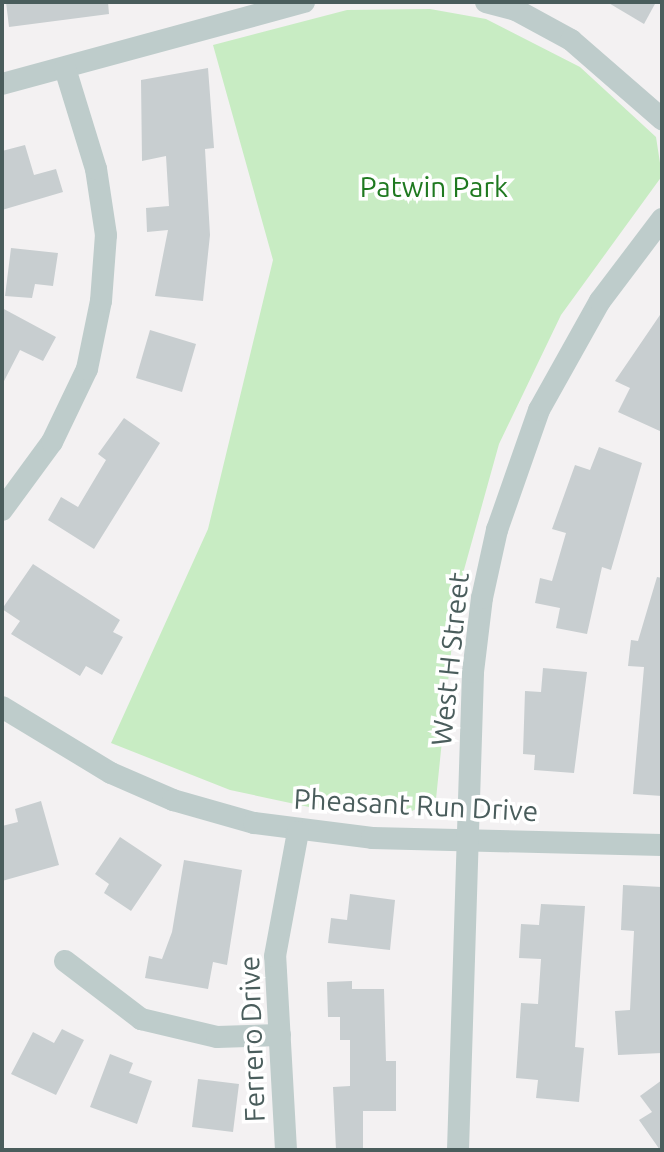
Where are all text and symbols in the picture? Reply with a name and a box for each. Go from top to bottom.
park label: Patwin Park [360,170,508,204]
street label: West H Street [424,570,476,748]
street label: Pheasant Run Drive [293,782,539,828]
street label: Ferrero Drive [232,955,272,1123]

